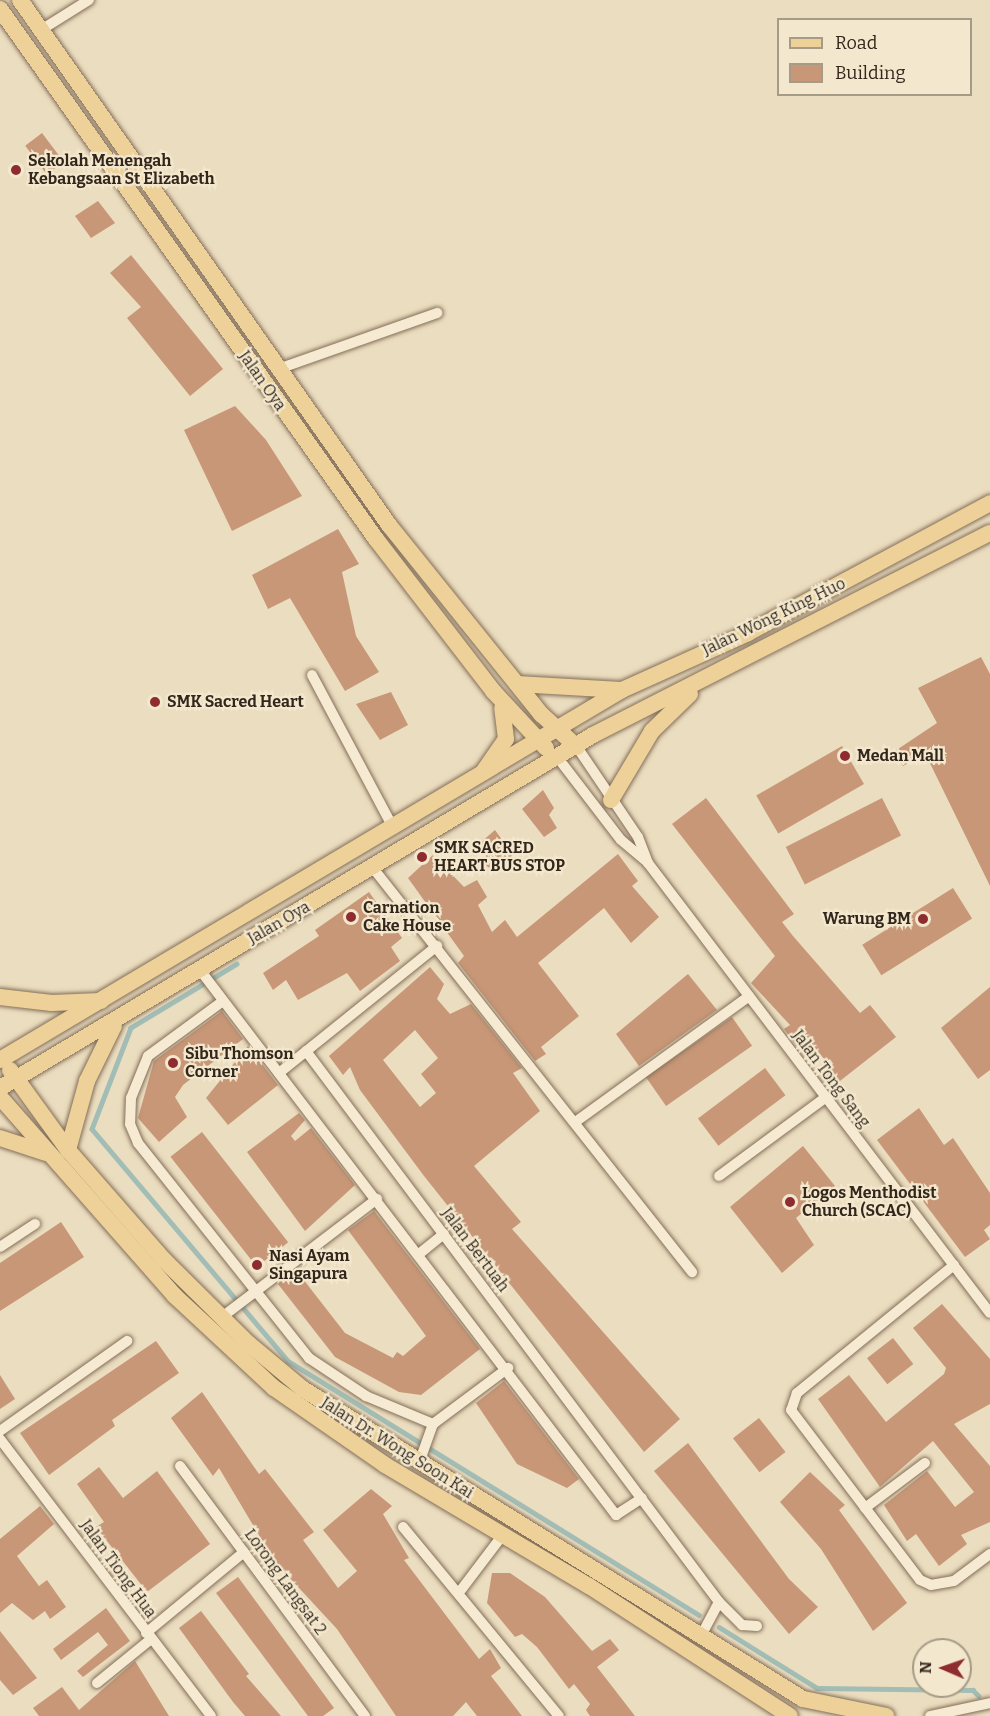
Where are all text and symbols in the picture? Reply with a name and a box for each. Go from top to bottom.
legend [777,18,972,96]
text: Road [835,32,877,54]
text: Building [835,62,906,84]
place label: Sekolah Menengah Kebangsaan St Elizabeth [28,151,215,189]
marker: Sekolah Menengah Kebangsaan St Elizabeth [9,163,23,177]
street label: Jalan Oya [234,347,290,415]
street label: Jalan Wong King Huo [699,574,849,660]
place label: SMK Sacred Heart [167,692,304,712]
marker: SMK Sacred Heart [148,695,162,709]
place label: Medan Mall [857,746,944,766]
marker: Medan Mall [838,749,852,763]
place label: SMK SACRED HEART BUS STOP [434,838,565,876]
marker: SMK SACRED HEART BUS STOP [415,850,429,864]
street label: Jalan Oya [244,897,314,949]
place label: Carnation Cake House [363,898,451,936]
place label: Warung BM [823,909,911,929]
marker: Carnation Cake House [344,910,358,924]
marker: Warung BM [916,912,930,926]
street label: Jalan Tong Sang [788,1026,874,1132]
place label: Sibu Thomson Corner [185,1044,293,1082]
marker: Sibu Thomson Corner [166,1056,180,1070]
place label: Logos Menthodist Church (SCAC) [802,1183,936,1221]
marker: Logos Menthodist Church (SCAC) [783,1195,797,1209]
street label: Jalan Bertuah [437,1204,513,1296]
place label: Nasi Ayam Singapura [269,1246,350,1284]
marker: Nasi Ayam Singapura [250,1258,264,1272]
street label: Jalan Dr. Wong Soon Kai [317,1393,477,1503]
street label: Jalan Tiong Hua [76,1516,160,1622]
street label: Lorong Langsat 2 [240,1525,330,1639]
north arrow [912,1638,972,1698]
text: N [916,1661,935,1674]

